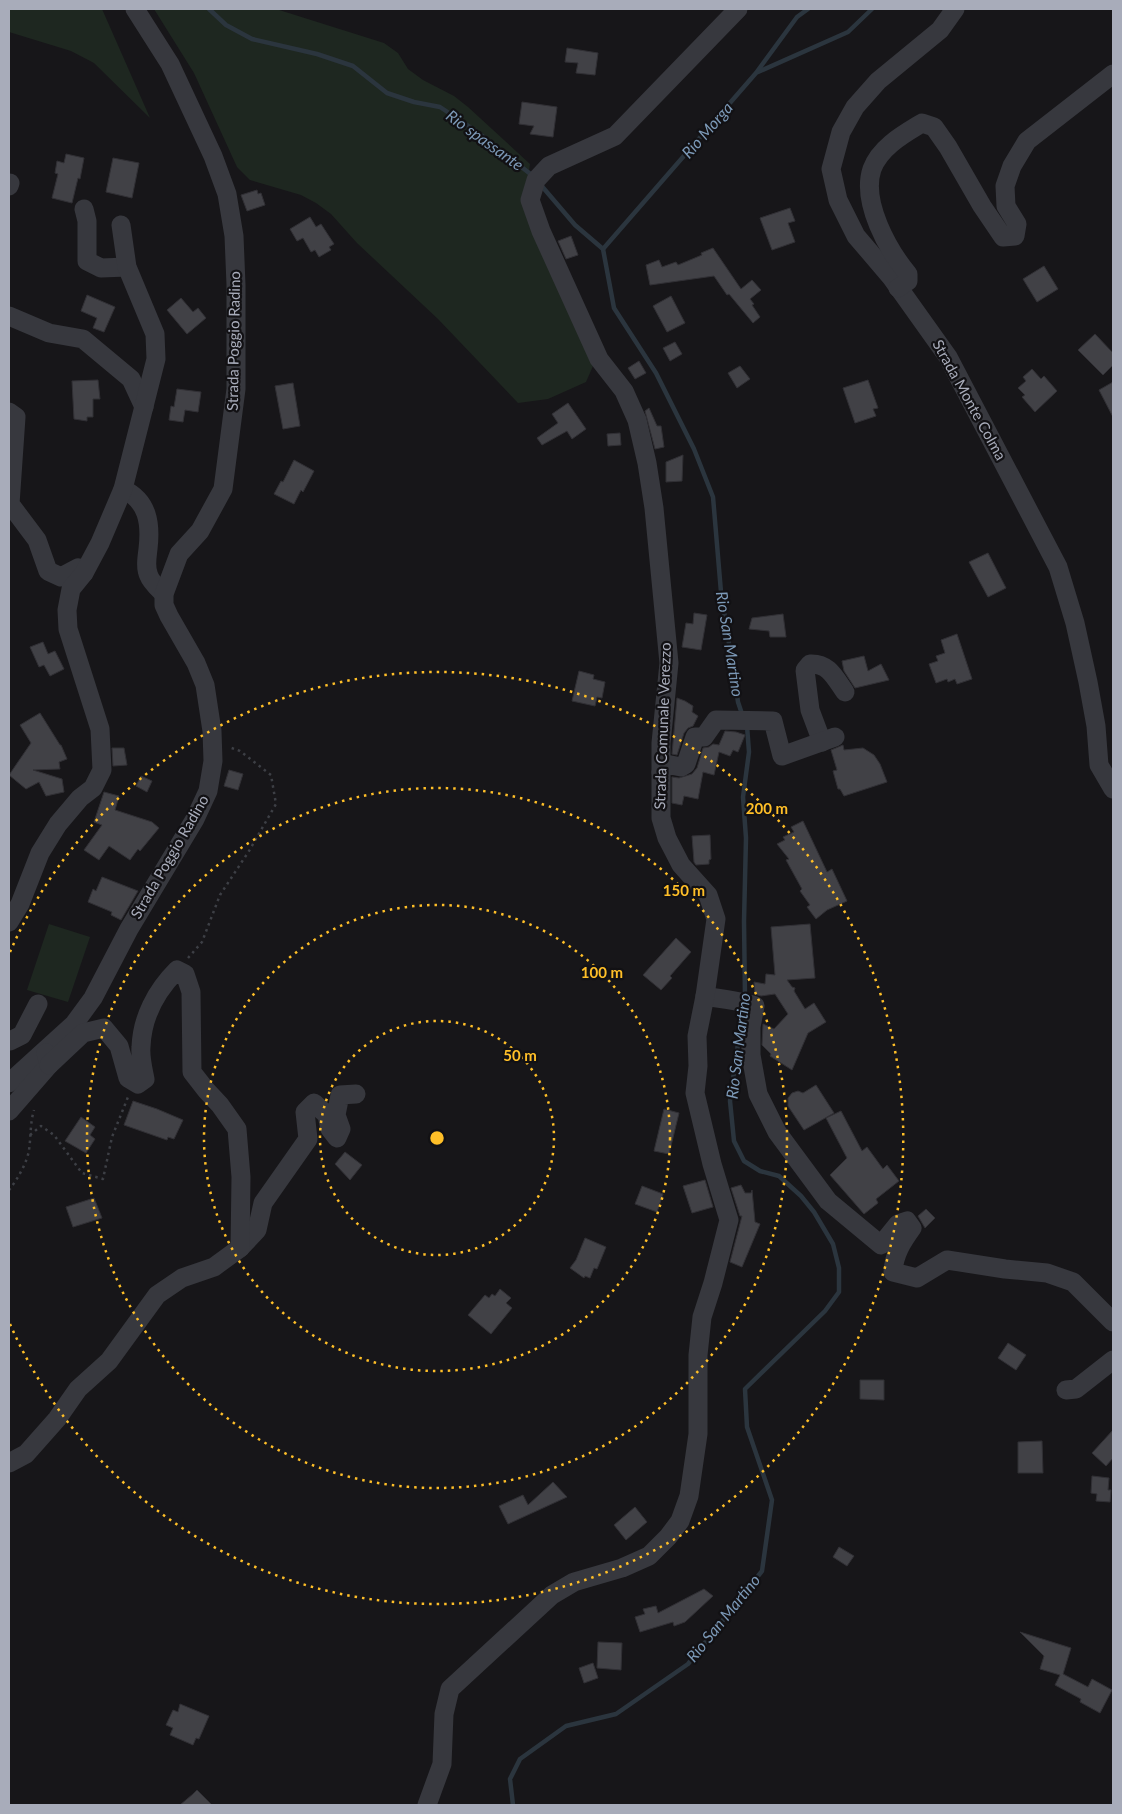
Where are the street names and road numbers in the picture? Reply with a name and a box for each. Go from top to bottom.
street label: Strada Poggio Radino [223,271,243,411]
street label: Strada Monte Colma [929,336,1010,463]
street label: Strada Comunale Verezzo [650,642,674,810]
street label: Strada Poggio Radino [126,791,212,922]

